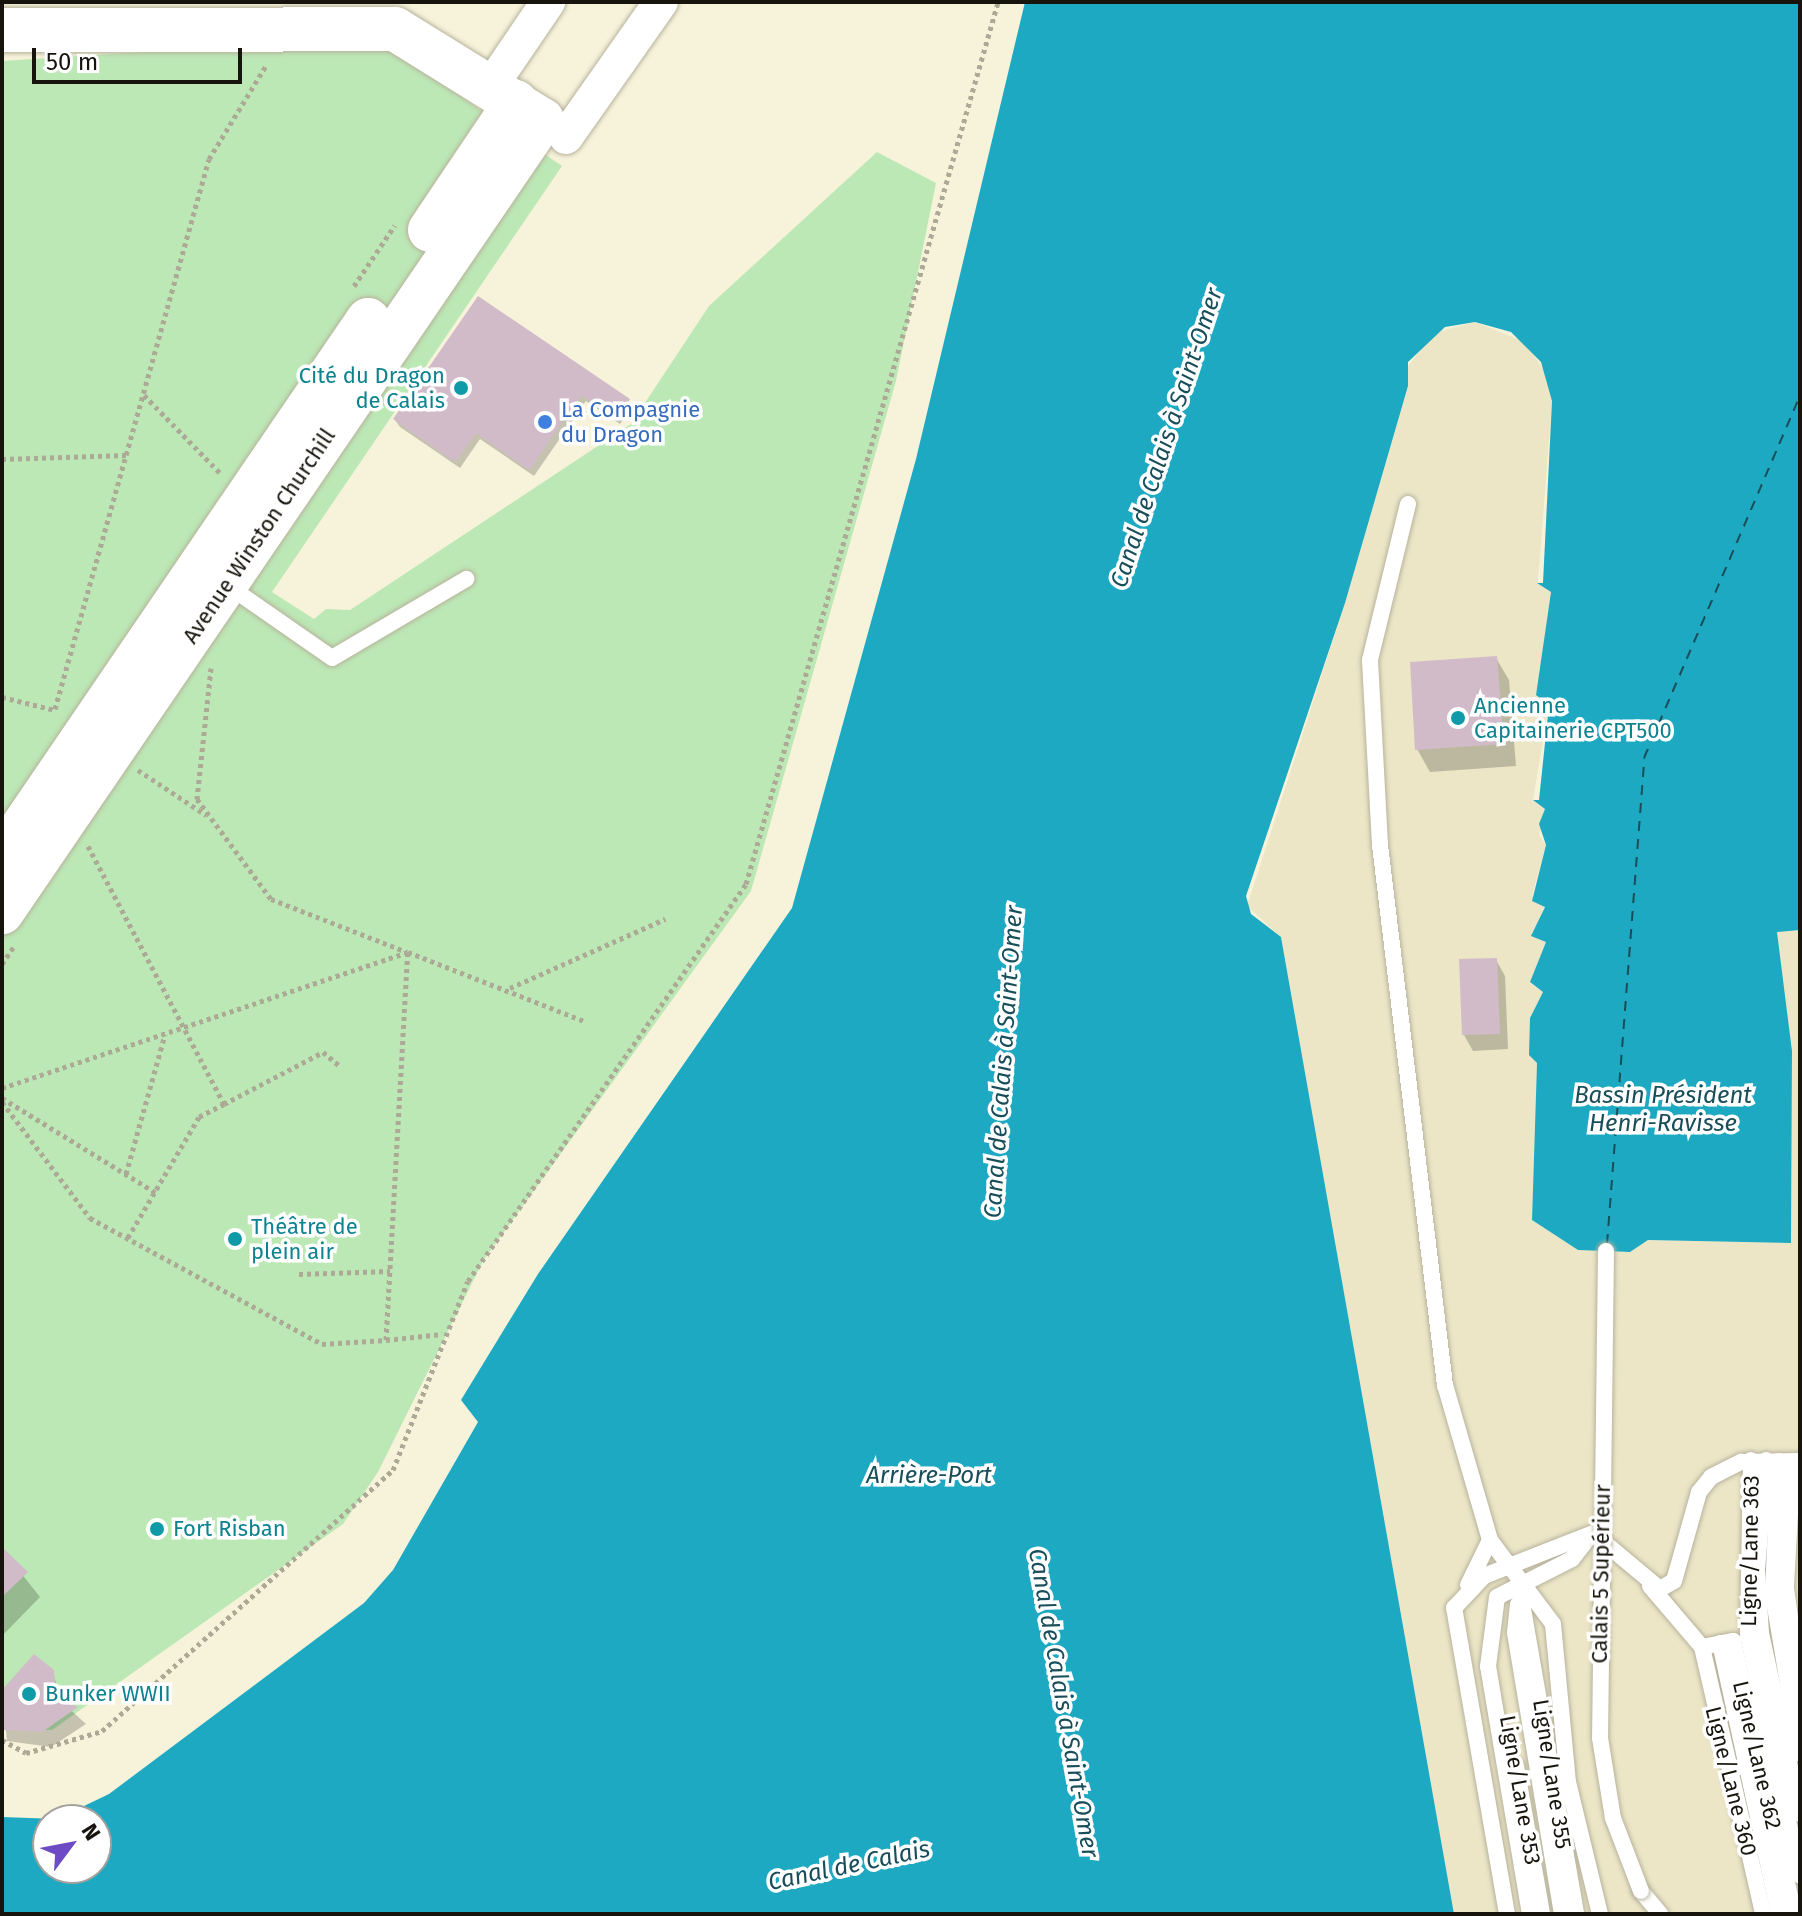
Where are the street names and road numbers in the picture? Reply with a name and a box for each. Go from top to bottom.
street label: Avenue Winston Churchill [177,423,341,649]
street label: Ligne/Lane 363 [1735,1475,1765,1627]
street label: Calais 5 Supérieur [1586,1484,1616,1664]
street label: Ligne/Lane 362 [1727,1678,1787,1832]
street label: Ligne/Lane 355 [1527,1697,1577,1851]
street label: Ligne/Lane 360 [1700,1703,1762,1859]
street label: Ligne/Lane 353 [1494,1713,1546,1867]

